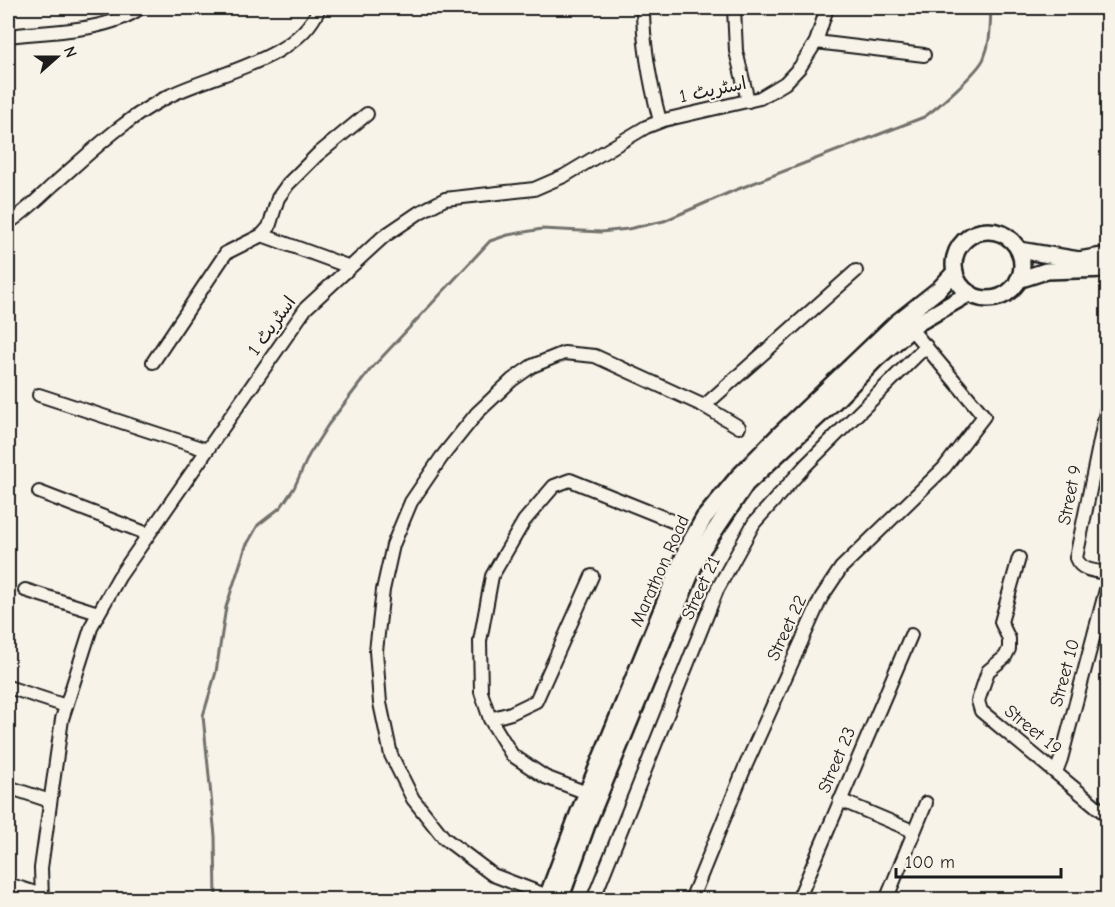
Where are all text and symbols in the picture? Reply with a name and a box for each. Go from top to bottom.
north arrow [27,27,87,87]
text: N [60,44,80,60]
street label: اسٹریٹ 1 [678,73,748,107]
street label: اسٹریٹ 1 [243,292,301,360]
street label: Street 9 [1054,463,1086,527]
street label: Marathon Road [626,512,694,630]
street label: Street 21 [677,553,725,623]
street label: Street 22 [763,592,811,664]
street label: Street 10 [1046,637,1084,709]
street label: Street 19 [1000,701,1066,759]
street label: Street 23 [814,724,860,796]
scale bar [896,841,1061,879]
text: 100 m [905,852,955,873]

